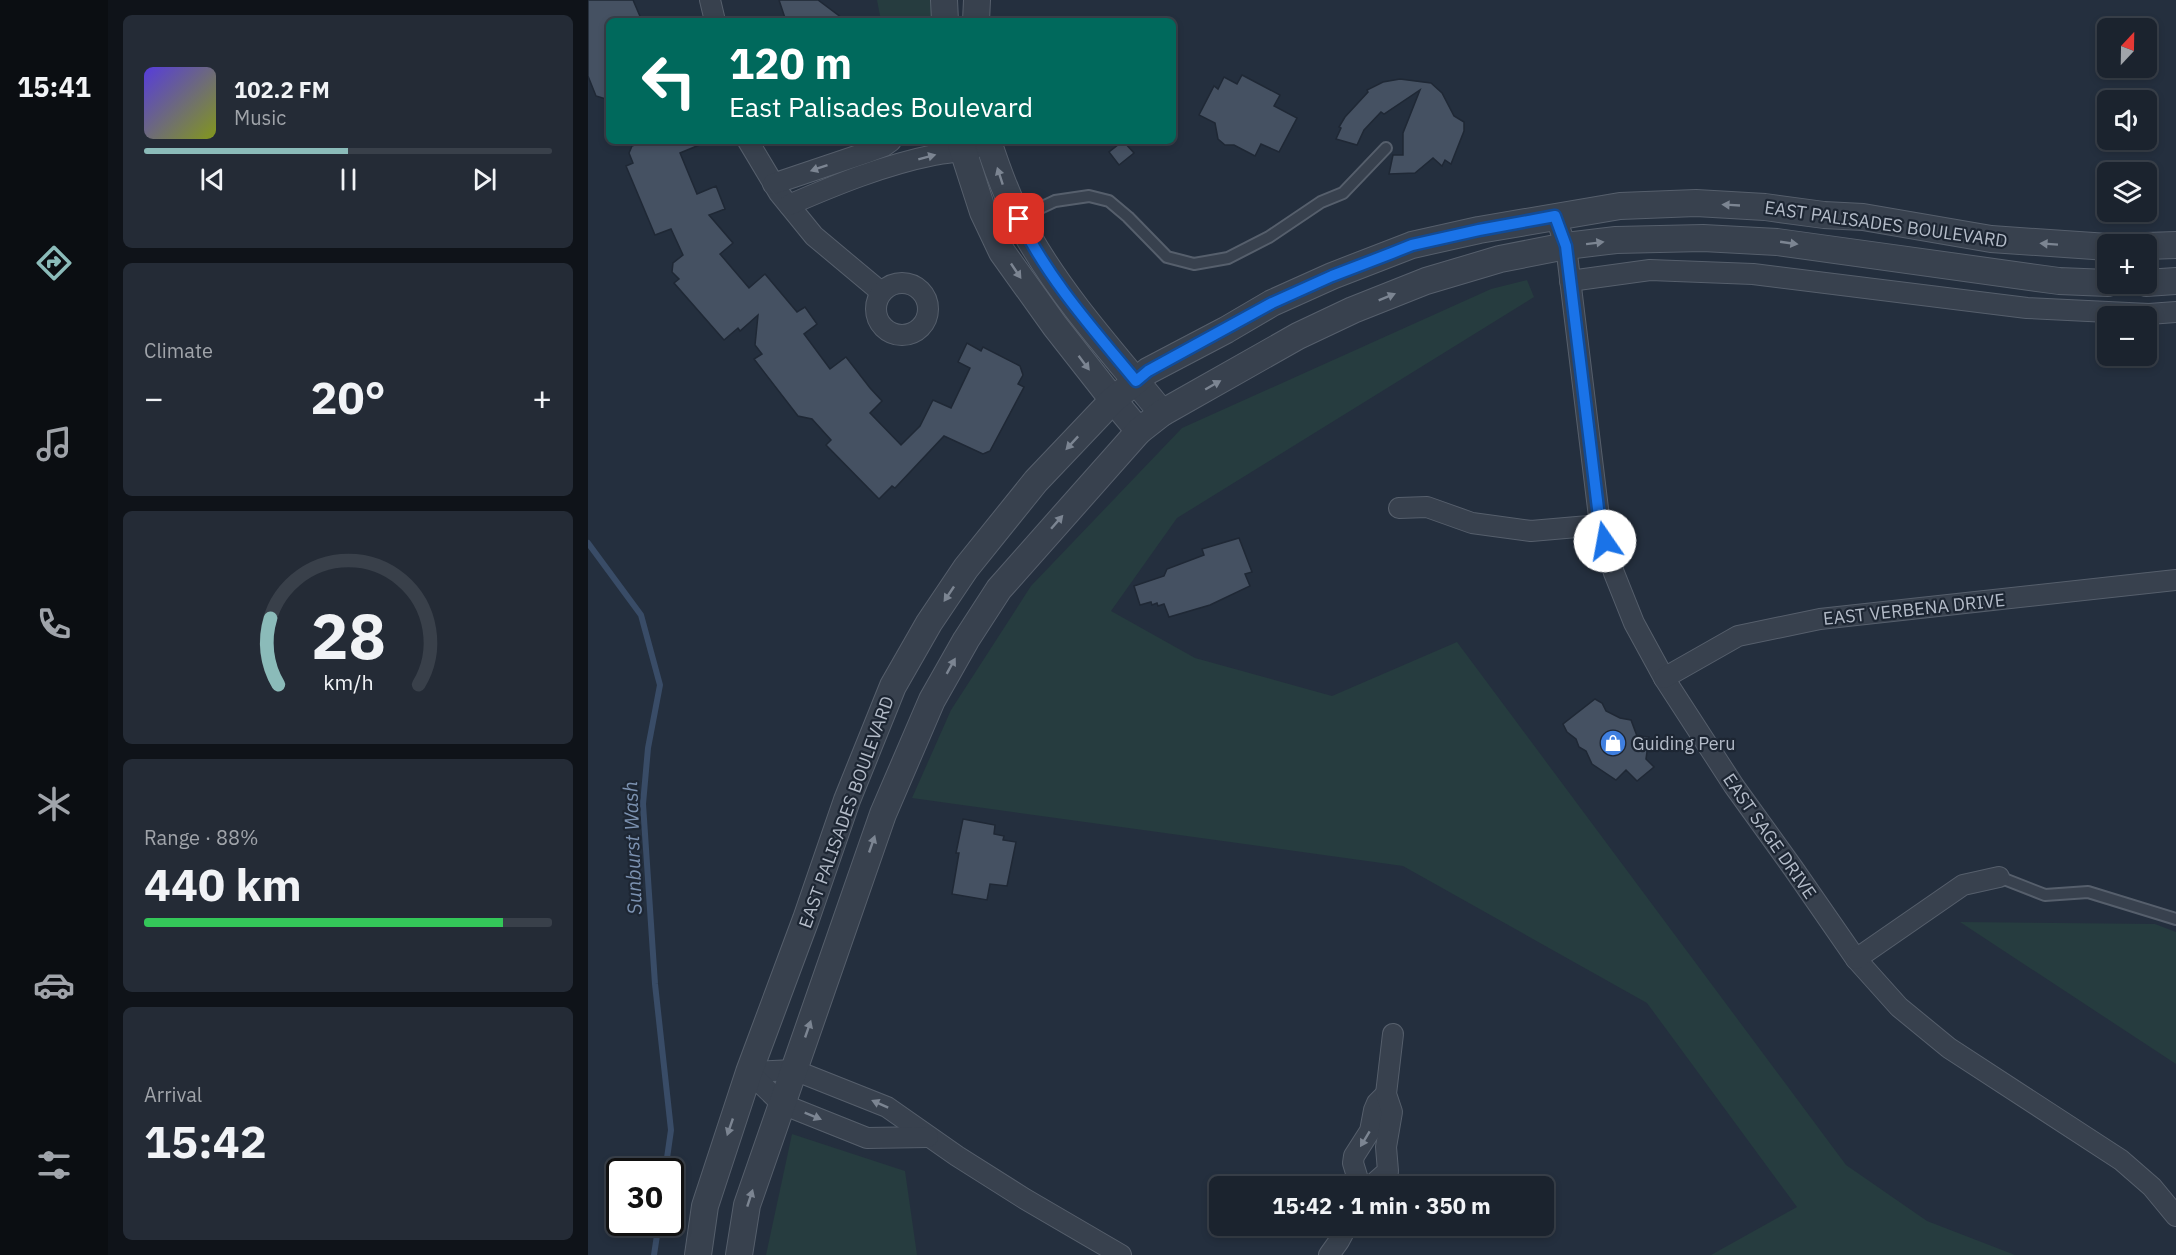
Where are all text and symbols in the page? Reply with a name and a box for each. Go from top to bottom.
north arrow [2097,18,2157,78]
map controls [2097,18,2157,366]
text: 120 m [729,36,852,91]
icon: left [630,42,708,120]
text: 15:41 [17,69,91,104]
text: 102.2 FM [234,75,330,104]
text: East Palisades Boulevard [729,89,1033,124]
button: sound [2097,90,2157,150]
text: Music [234,104,286,131]
one-way arrow [918,152,936,162]
button: layers [2097,162,2157,222]
icon: previous [196,163,229,196]
icon: pause [332,163,365,196]
icon: next [468,163,501,196]
one-way arrow [810,164,828,174]
one-way arrow [995,167,1004,185]
pin [993,193,1044,244]
street label: EAST PALISADES BOULEVARD [1763,196,2009,252]
one-way arrow [1721,200,1740,209]
icon: arrive [1002,202,1035,235]
button: + [2097,234,2157,294]
one-way arrow [1585,238,1604,247]
one-way arrow [1780,239,1799,248]
one-way arrow [2040,239,2059,249]
icon: directions [33,242,75,284]
one-way arrow [1010,263,1021,280]
one-way arrow [1378,292,1396,302]
button: − [2097,306,2157,366]
text: Climate [144,337,213,364]
one-way arrow [1078,355,1090,371]
text: 20° [310,368,386,426]
text: − [144,376,164,419]
text: + [532,376,552,419]
one-way arrow [1205,380,1222,390]
icon: music [33,423,75,465]
one-way arrow [1066,435,1080,449]
position arrow [1573,509,1637,573]
one-way arrow [1051,515,1064,530]
one-way arrow [943,585,955,601]
street label: EAST VERBENA DRIVE [1822,588,2006,630]
text: 28 [311,595,385,676]
icon: phone [33,603,75,645]
one-way arrow [946,658,956,675]
text: km/h [323,668,373,696]
street label: EAST PALISADES BOULEVARD [793,693,899,931]
shop icon: Guiding Peru [1598,728,1628,758]
place label: Guiding Peru [1632,732,1735,755]
street label: EAST SAGE DRIVE [1718,769,1822,903]
water label: Sunburst Wash [616,781,648,915]
icon: climate [33,783,75,825]
text: Range · 88% [144,824,259,851]
one-way arrow [868,835,878,853]
text: 440 km [144,855,302,913]
icon: car [33,964,75,1006]
one-way arrow [804,1020,814,1038]
text: Arrival [144,1081,202,1108]
one-way arrow [872,1100,889,1109]
text: 15:42 [144,1112,267,1170]
one-way arrow [804,1112,822,1121]
one-way arrow [724,1118,734,1136]
one-way arrow [1359,1131,1370,1147]
icon: filters [33,1144,75,1186]
speed limit sign: 30 [606,1158,684,1236]
one-way arrow [746,1189,755,1207]
text: 15:42 · 1 min · 350 m [1272,1191,1491,1220]

